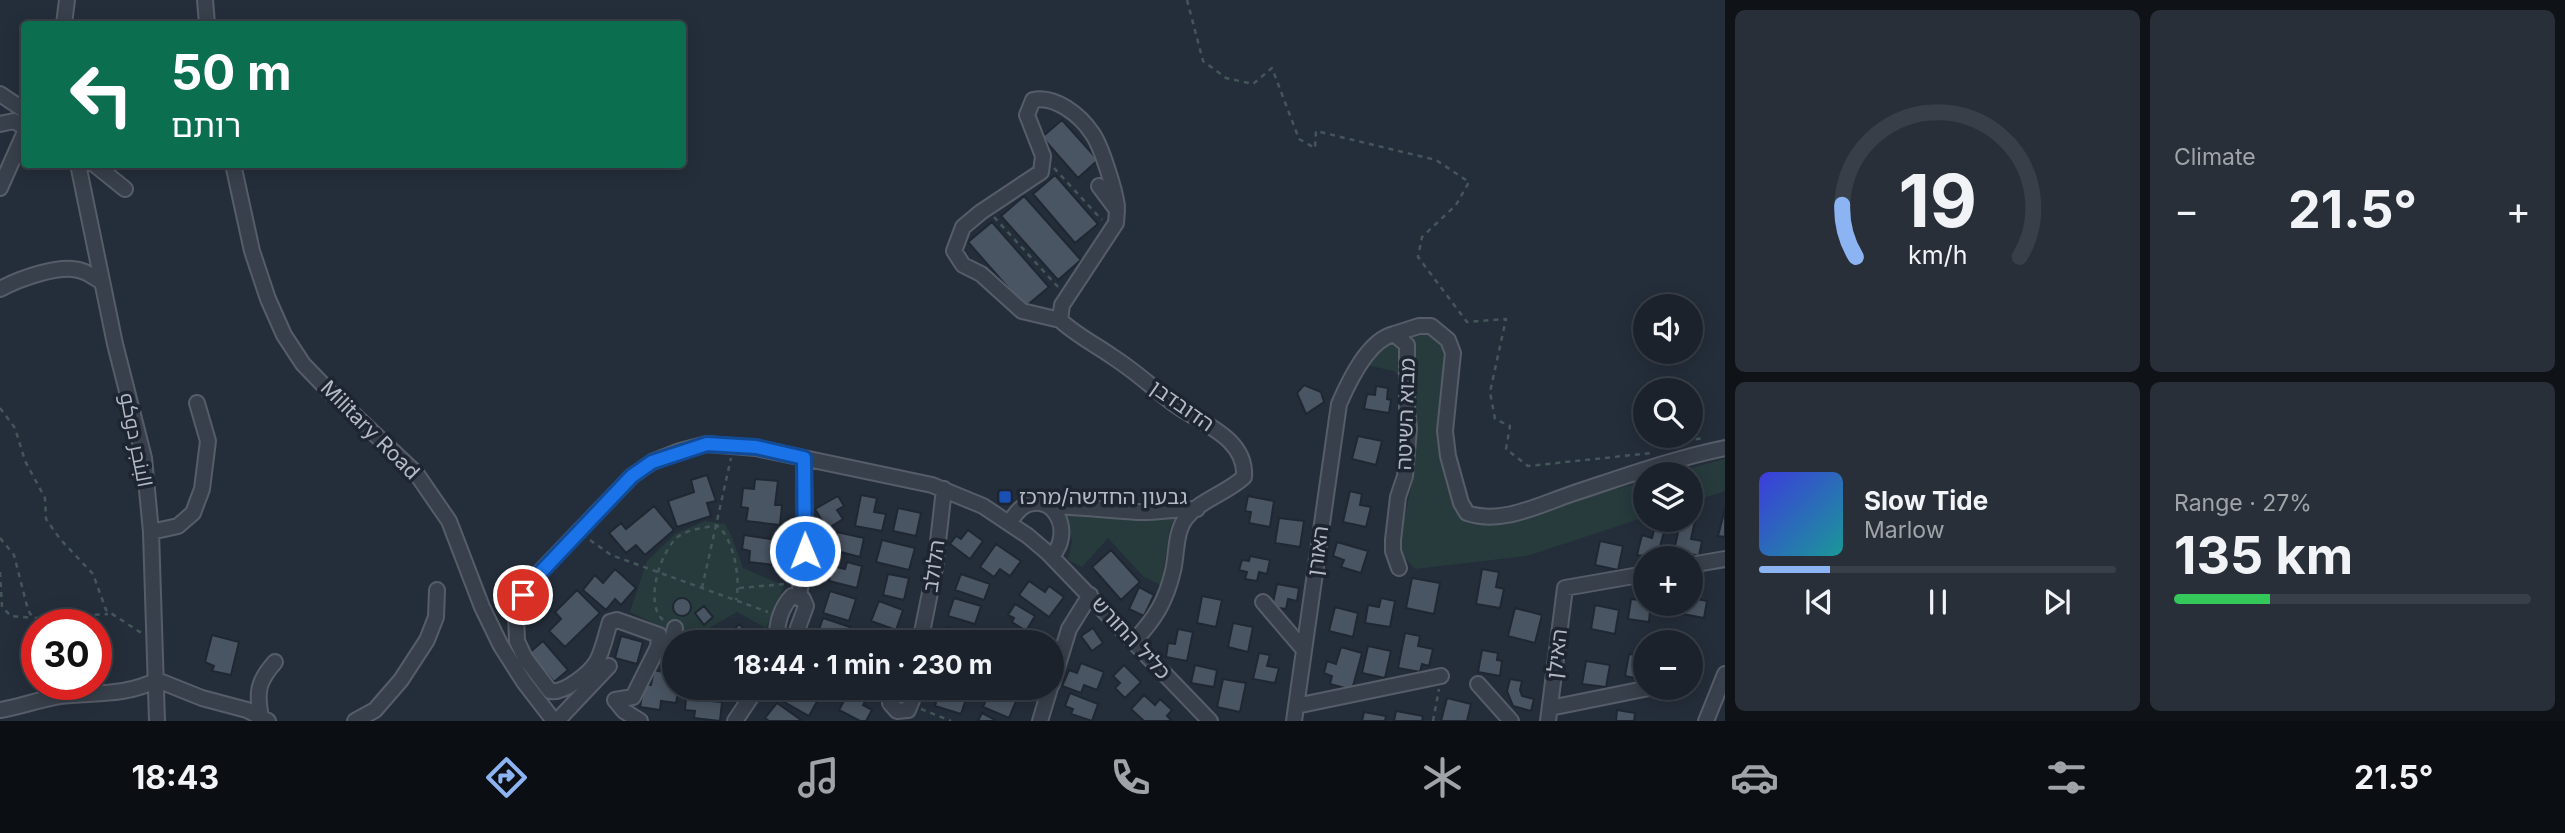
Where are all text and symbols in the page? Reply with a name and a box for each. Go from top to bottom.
text: 50 m [171,43,292,102]
icon: left [56,49,147,140]
text: רותם [171,106,241,145]
text: Climate [2174,143,2256,171]
text: 19 [1898,156,1977,245]
text: 21.5° [2288,178,2417,241]
text: − [2174,187,2199,233]
text: + [2506,187,2531,233]
text: km/h [1908,240,1967,270]
map controls [1633,294,1703,700]
button: sound [1633,294,1703,364]
street label: מבוא השיטה [1391,357,1420,471]
street label: Military Road [316,375,425,484]
street label: הדובדבן [1146,375,1219,436]
button: search [1633,378,1703,448]
street label: البنجر دوكو [115,391,158,489]
button: layers [1633,462,1703,532]
place label: גבעון החדשה/מרכז [1019,484,1187,509]
text: Slow Tide [1864,485,1988,516]
marker: גבעון החדשה/מרכז [997,489,1013,505]
text: Range · 27% [2174,489,2312,517]
position arrow [768,514,842,588]
text: Marlow [1864,516,1944,544]
street label: האורן [1302,524,1333,578]
text: 135 km [2174,524,2353,587]
street label: הלולב [917,538,950,594]
button: + [1633,546,1703,616]
pin [493,565,553,625]
icon: arrive [504,576,542,614]
icon: previous [1800,583,1838,621]
icon: pause [1919,583,1957,621]
icon: next [2038,583,2076,621]
street label: כליל החורש [1087,591,1176,684]
speed limit sign: 30 [21,609,112,700]
street label: האילן [1541,628,1572,680]
button: − [1633,630,1703,700]
text: 18:44 · 1 min · 230 m [734,649,992,680]
icon: directions [482,753,531,802]
icon: music [794,753,843,802]
icon: phone [1106,753,1155,802]
icon: climate [1418,753,1467,802]
icon: car [1730,753,1779,802]
icon: filters [2042,753,2091,802]
text: 18:43 [131,758,219,797]
text: 21.5° [2354,758,2433,797]

